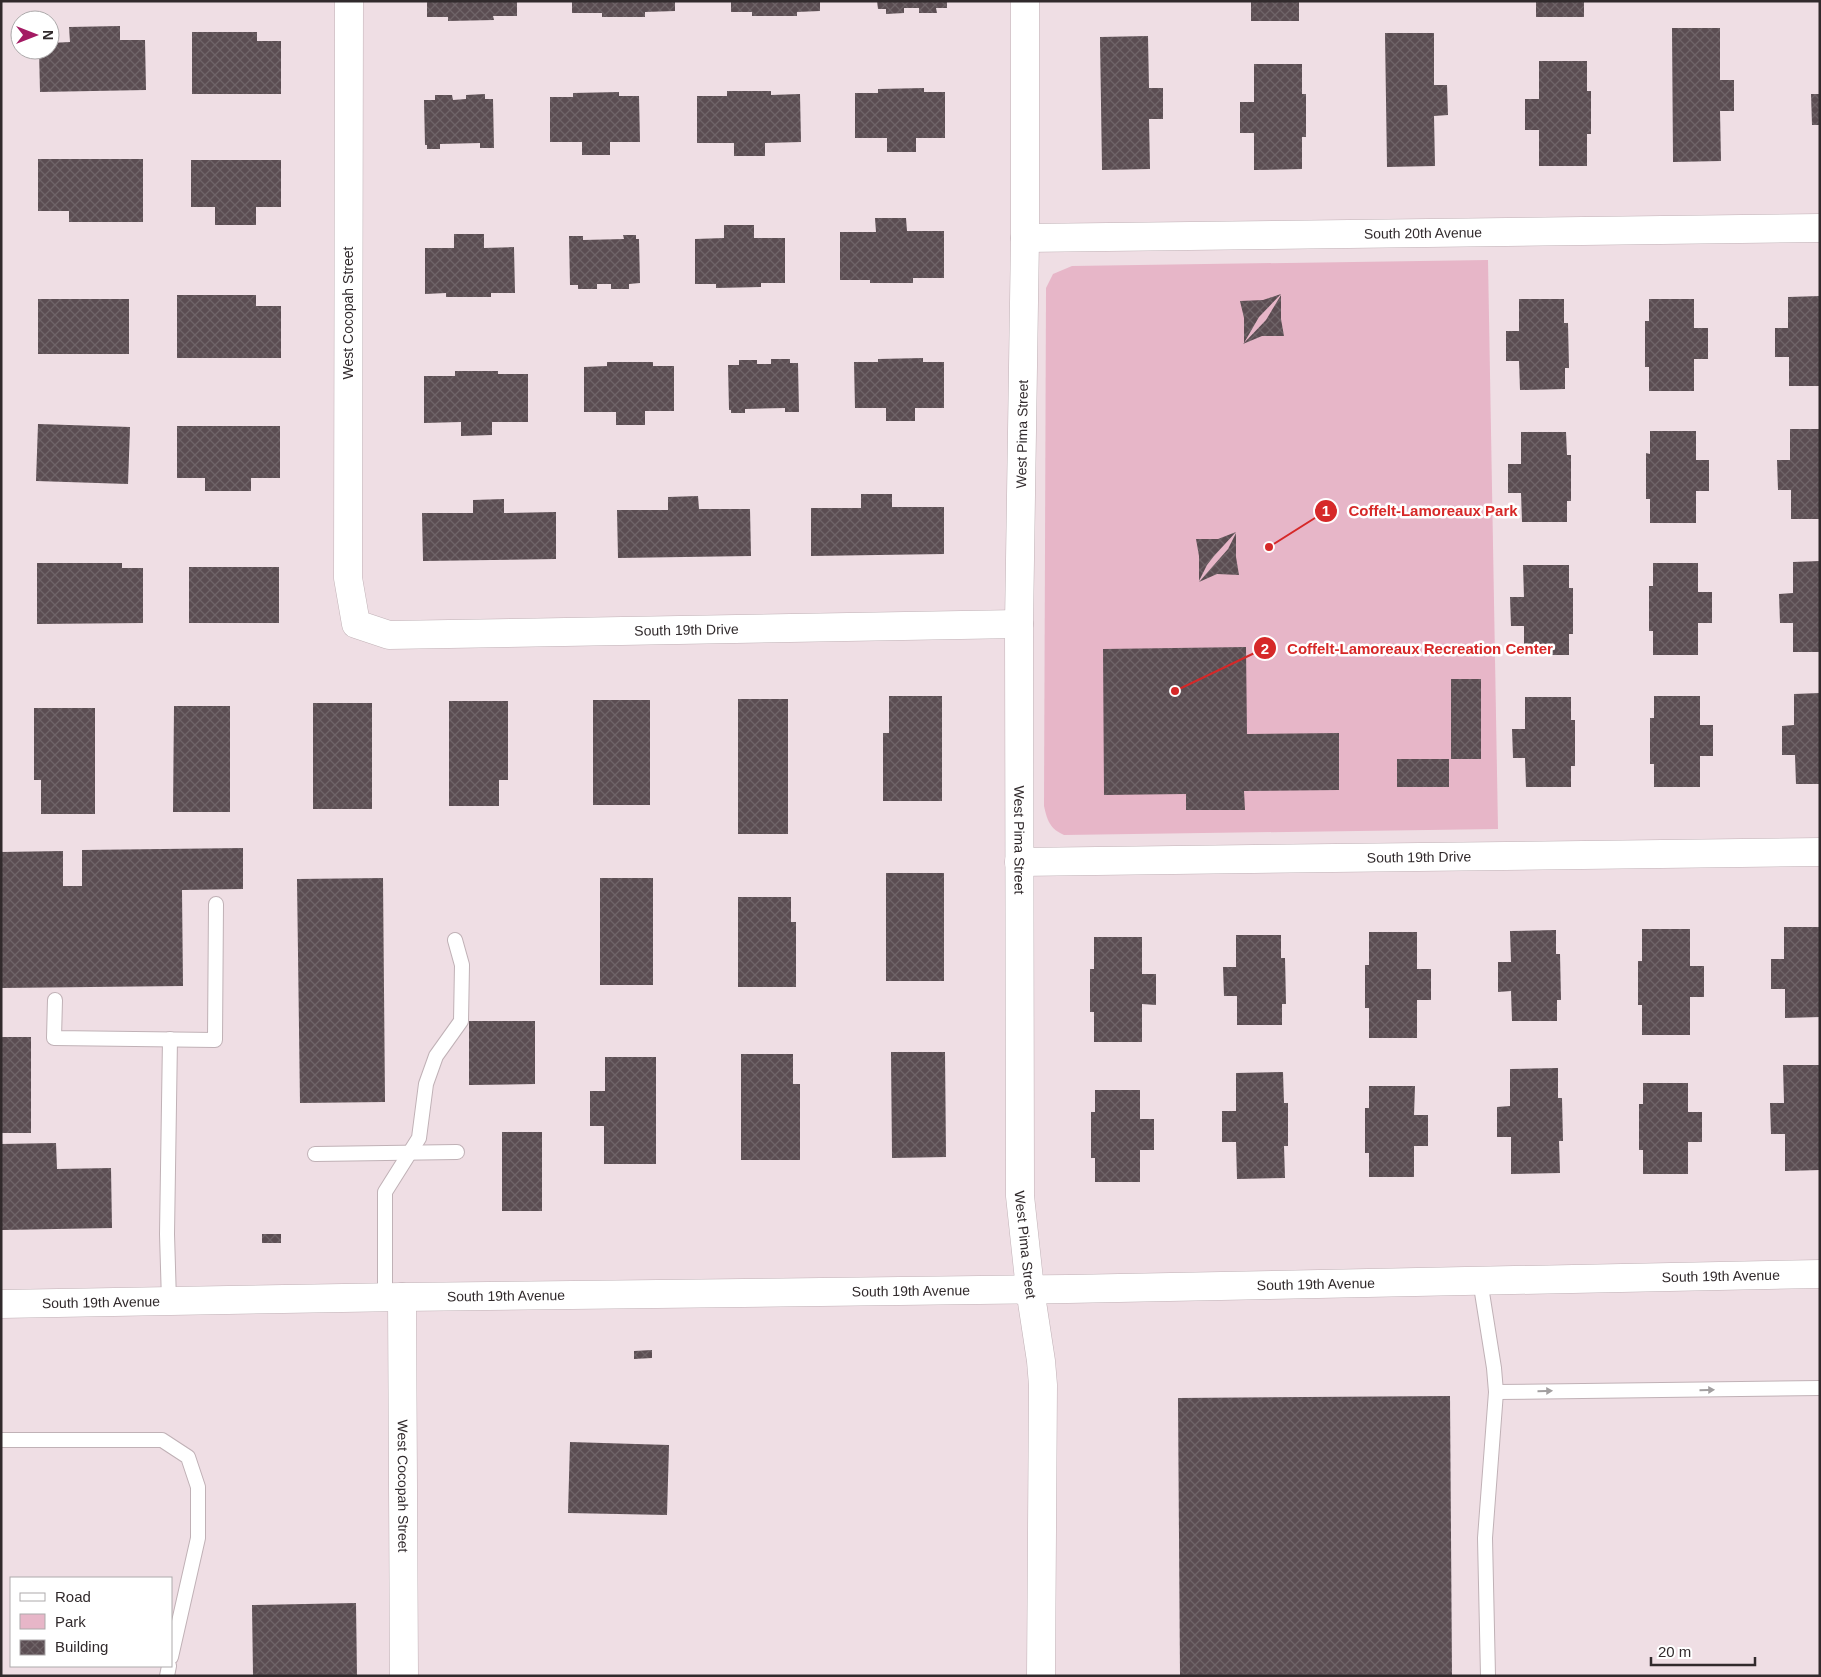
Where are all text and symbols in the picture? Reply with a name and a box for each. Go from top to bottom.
north arrow [10,10,60,60]
text: N [40,30,56,40]
street label: South 20th Avenue [1364,224,1482,242]
street label: West Cocopah Street [340,246,356,379]
street label: West Pima Street [1013,379,1031,488]
callout: Coffelt-Lamoreaux Park [1313,496,1528,526]
text: 1 [1322,502,1330,519]
text: Coffelt-Lamoreaux Park [1348,502,1518,519]
street label: South 19th Drive [634,621,739,639]
callout: Coffelt-Lamoreaux Recreation Center [1252,633,1563,663]
text: 2 [1261,640,1269,657]
text: Coffelt-Lamoreaux Recreation Center [1287,640,1553,657]
street label: West Pima Street [1011,786,1027,894]
street label: South 19th Drive [1367,848,1471,866]
street label: West Pima Street [1011,1190,1039,1300]
street label: South 19th Avenue [1662,1267,1780,1285]
street label: South 19th Avenue [1257,1275,1375,1293]
street label: South 19th Avenue [852,1282,970,1300]
street label: South 19th Avenue [447,1287,565,1304]
street label: South 19th Avenue [42,1293,160,1311]
one-way arrow [1699,1386,1715,1394]
one-way arrow [1537,1387,1553,1395]
street label: West Cocopah Street [395,1419,411,1553]
legend [10,1577,172,1667]
text: Road [55,1588,91,1605]
text: Park [55,1613,86,1630]
scale bar [1651,1634,1755,1666]
text: Building [55,1638,108,1655]
text: 20 m [1658,1643,1691,1660]

